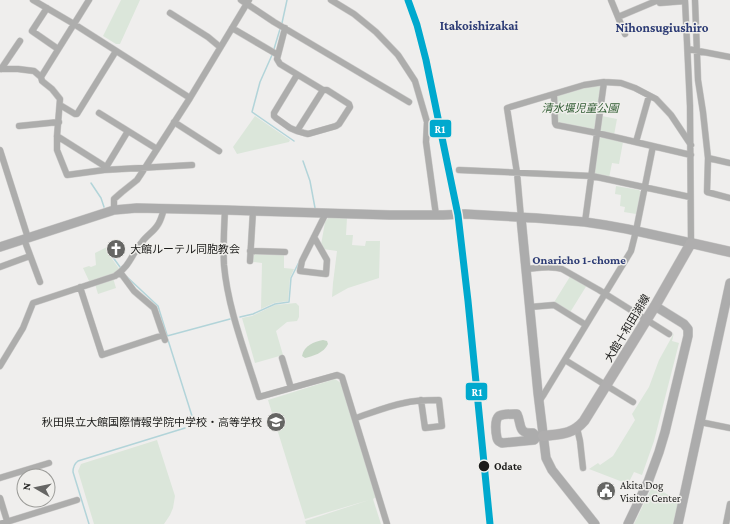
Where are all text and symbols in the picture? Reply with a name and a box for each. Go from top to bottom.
district label: Itakoishizakai [440,18,519,33]
district label: Nihonsugiushiro [616,20,709,35]
park label: 清水堰児童公園 [542,102,620,114]
line badge: R1 [429,119,452,138]
text: R1 [435,123,445,135]
church icon: 大館ルーテル同胞教会 [105,238,127,260]
place label: 大館ルーテル同胞教会 [130,243,240,255]
district label: Onaricho 1-chome [532,253,626,267]
street label: 大館十和田湖線 [602,292,652,364]
line badge: R1 [465,382,488,401]
text: R1 [472,386,482,398]
school or university icon: 秋田県立大館国際情報学院中学校・高等学校 [265,411,287,433]
place label: 秋田県立大館国際情報学院中学校・高等学校 [42,416,262,428]
marker: Odate [477,459,491,473]
place label: Odate [494,460,522,472]
north arrow [16,468,56,508]
place label: Akita Dog Visitor Center [620,479,681,504]
public building icon: Akita Dog Visitor Center [595,480,617,502]
text: N [20,481,33,491]

